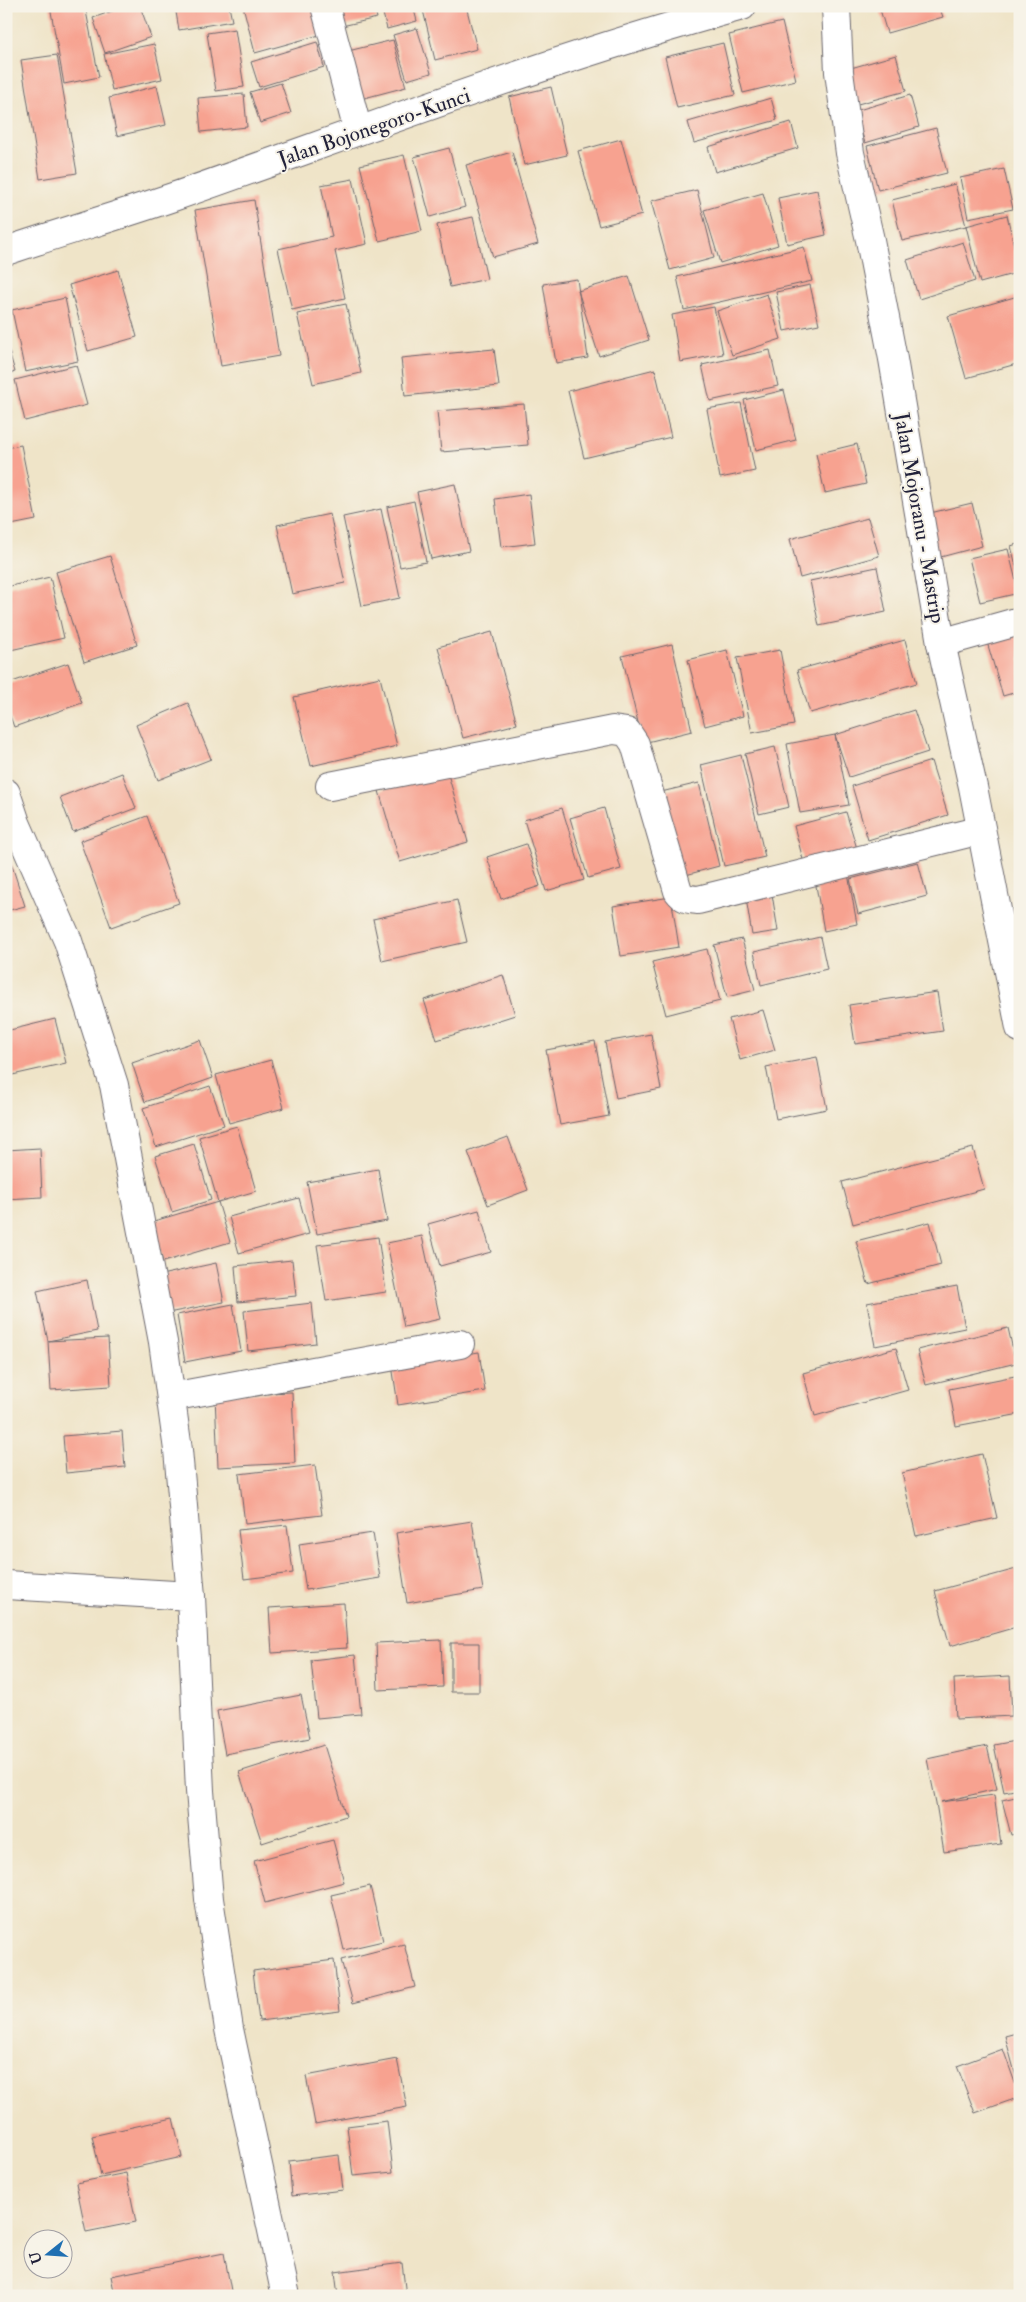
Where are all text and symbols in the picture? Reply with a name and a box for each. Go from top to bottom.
street label: Jalan Bojonegoro-Kunci [274,82,474,173]
street label: Jalan Mojoranu - Mastrip [888,410,951,626]
north arrow [22,2230,72,2280]
text: U [26,2249,46,2266]

